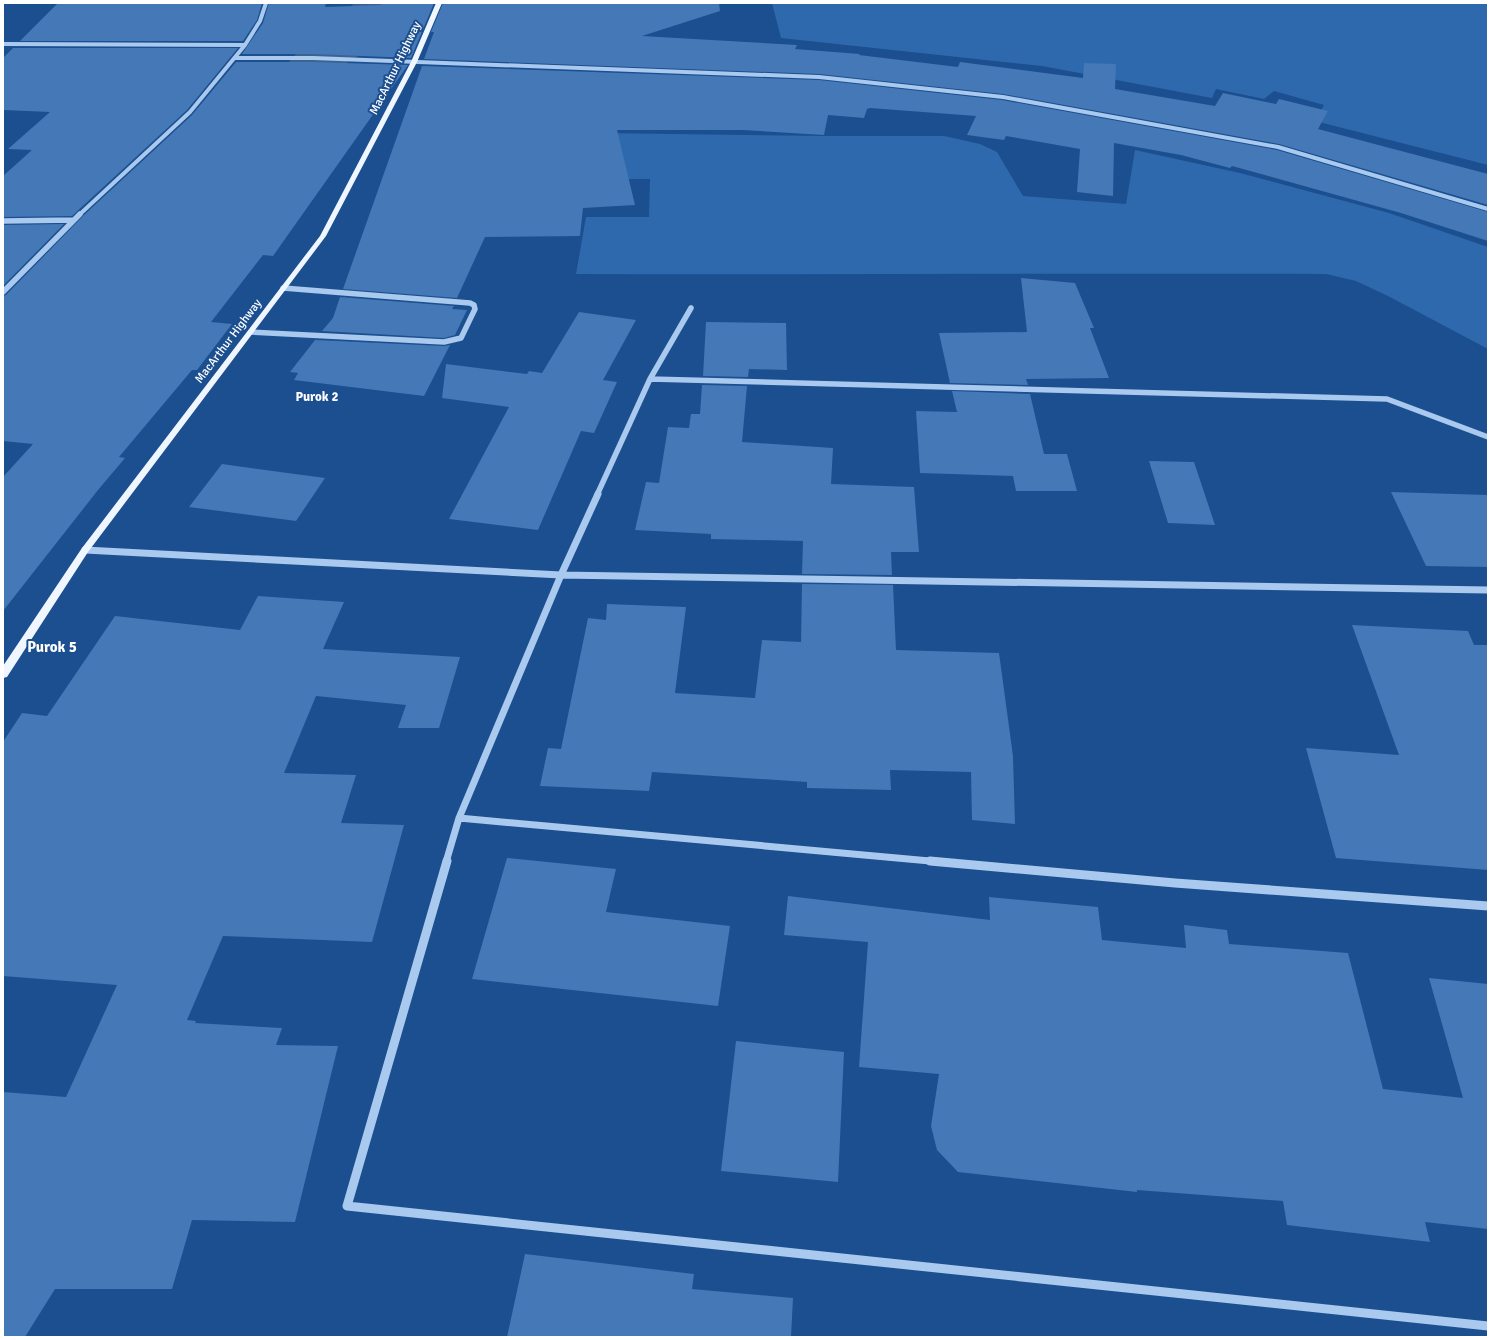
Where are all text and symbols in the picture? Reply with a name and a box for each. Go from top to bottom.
street label: MacArthur Highway [366,19,425,117]
street label: MacArthur Highway [192,296,265,386]
district label: Purok 2 [295,389,339,405]
district label: Purok 5 [27,638,77,656]

